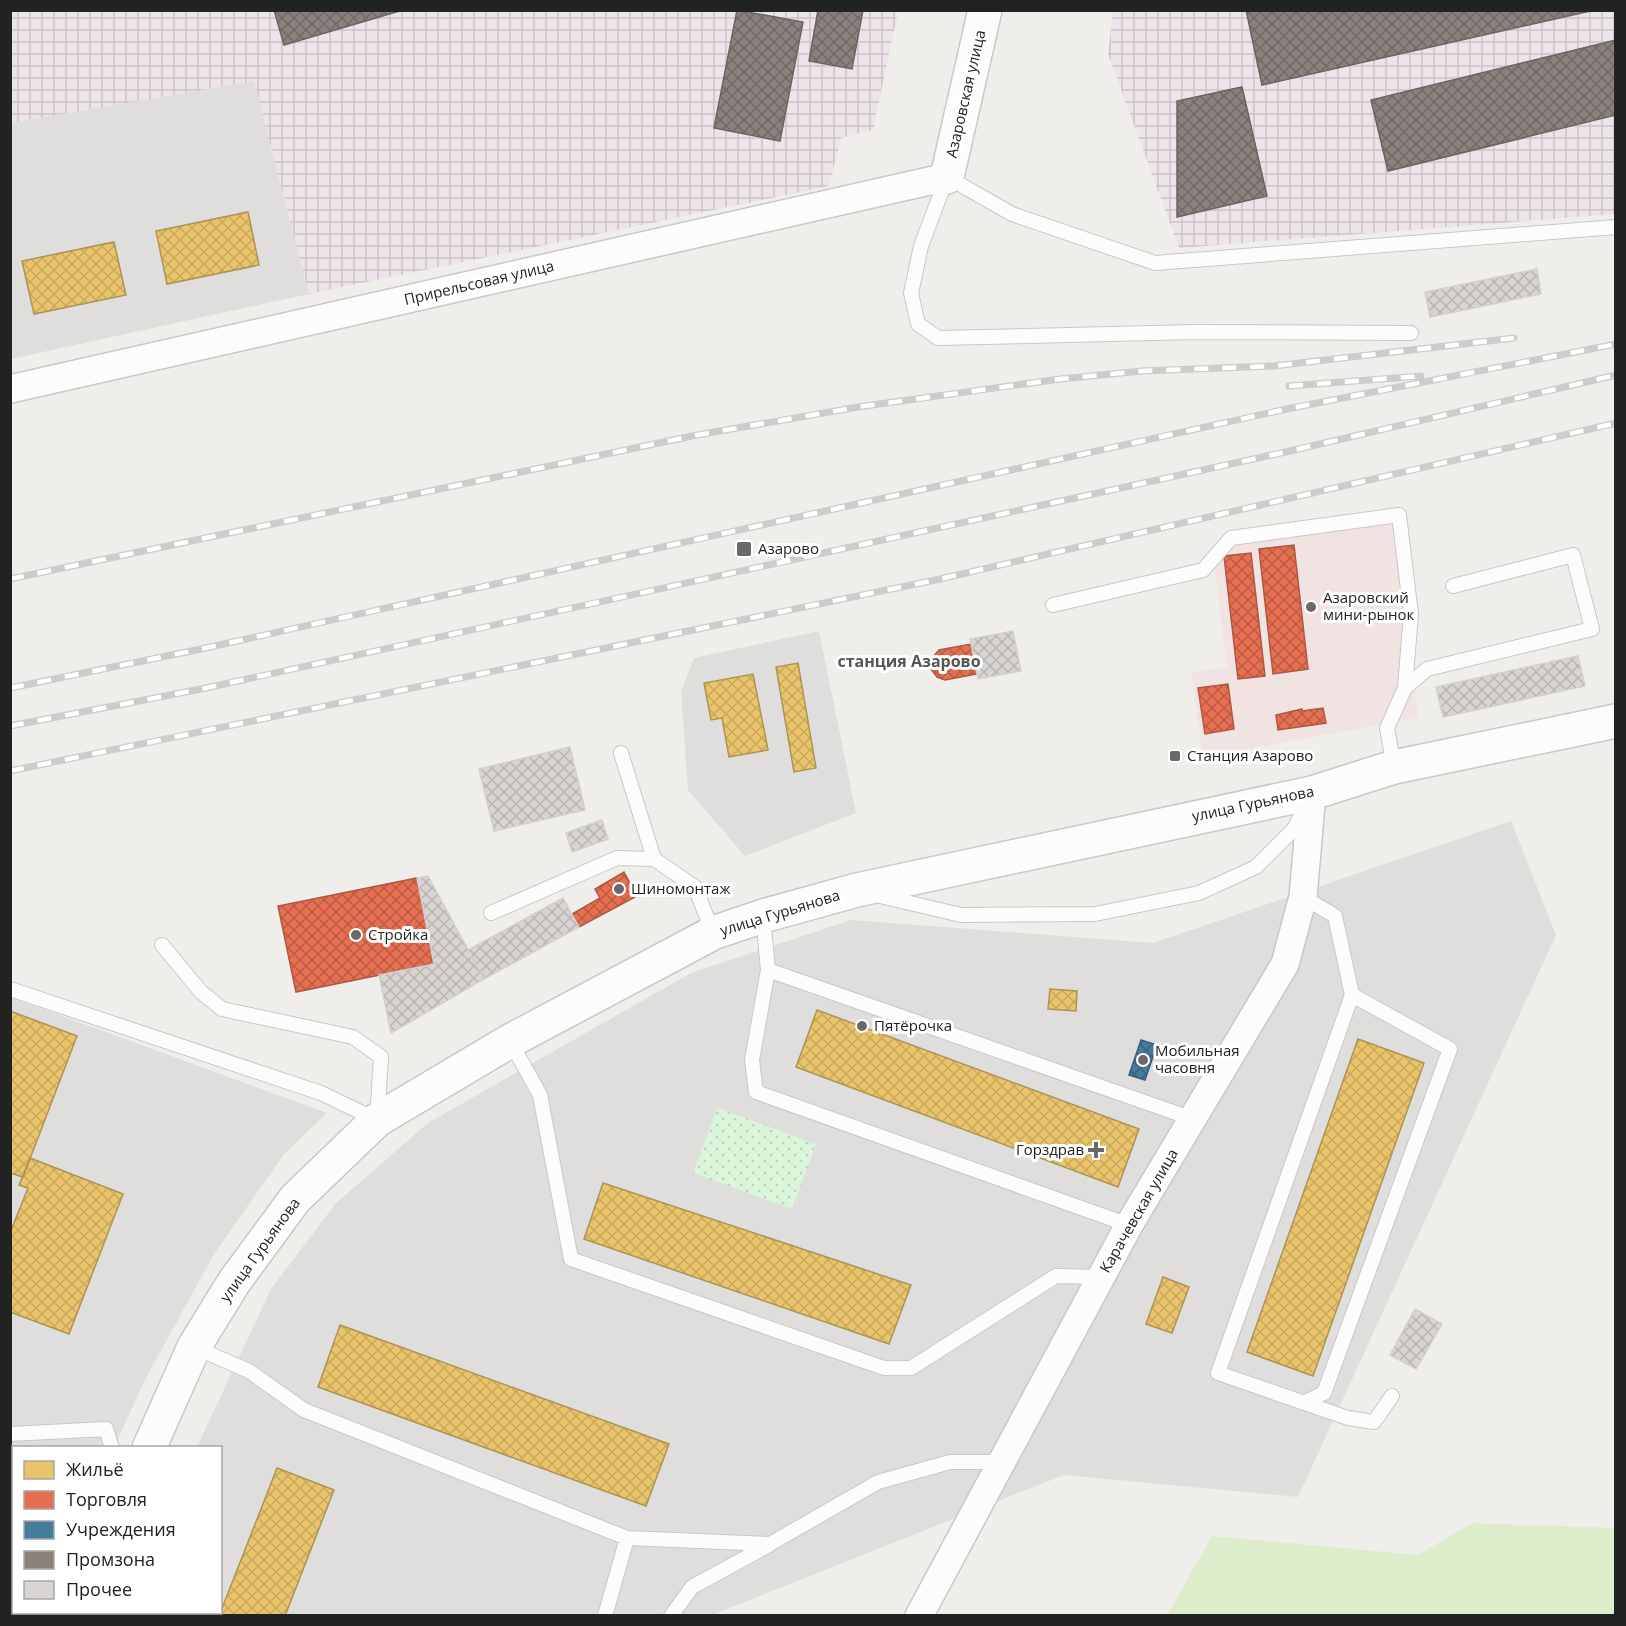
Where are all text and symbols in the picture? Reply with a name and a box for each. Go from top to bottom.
street label: Азаровская улица [941,28,989,160]
street label: Прирельсовая улица [402,255,556,309]
place label: Азарово [758,538,819,558]
marker: Азарово [735,540,753,558]
place label: Азаровский мини-рынок [1323,587,1415,624]
marker: Азаровский мини-рынок [1304,600,1318,614]
district label: станция Азарово [837,650,981,672]
place label: Станция Азарово [1187,745,1313,765]
marker: Станция Азарово [1168,749,1182,763]
street label: улица Гурьянова [1190,780,1316,826]
place label: Шиномонтаж [631,878,730,898]
marker: Шиномонтаж [612,882,626,896]
street label: улица Гурьянова [717,884,842,940]
place label: Стройка [368,924,428,944]
marker: Стройка [349,928,363,942]
place label: Пятёрочка [874,1015,952,1035]
marker: Пятёрочка [855,1019,869,1033]
place label: Мобильная часовня [1155,1040,1240,1077]
marker: Мобильная часовня [1136,1053,1150,1067]
place label: Горздрав [1016,1139,1084,1159]
marker: Горздрав [1089,1143,1103,1157]
street label: Карачевская улица [1094,1145,1182,1276]
street label: улица Гурьянова [215,1193,304,1306]
legend [12,1446,222,1614]
text: Жильё [66,1457,124,1481]
text: Торговля [66,1487,147,1511]
text: Учреждения [66,1517,176,1541]
text: Промзона [66,1547,155,1571]
text: Прочее [66,1577,132,1601]

